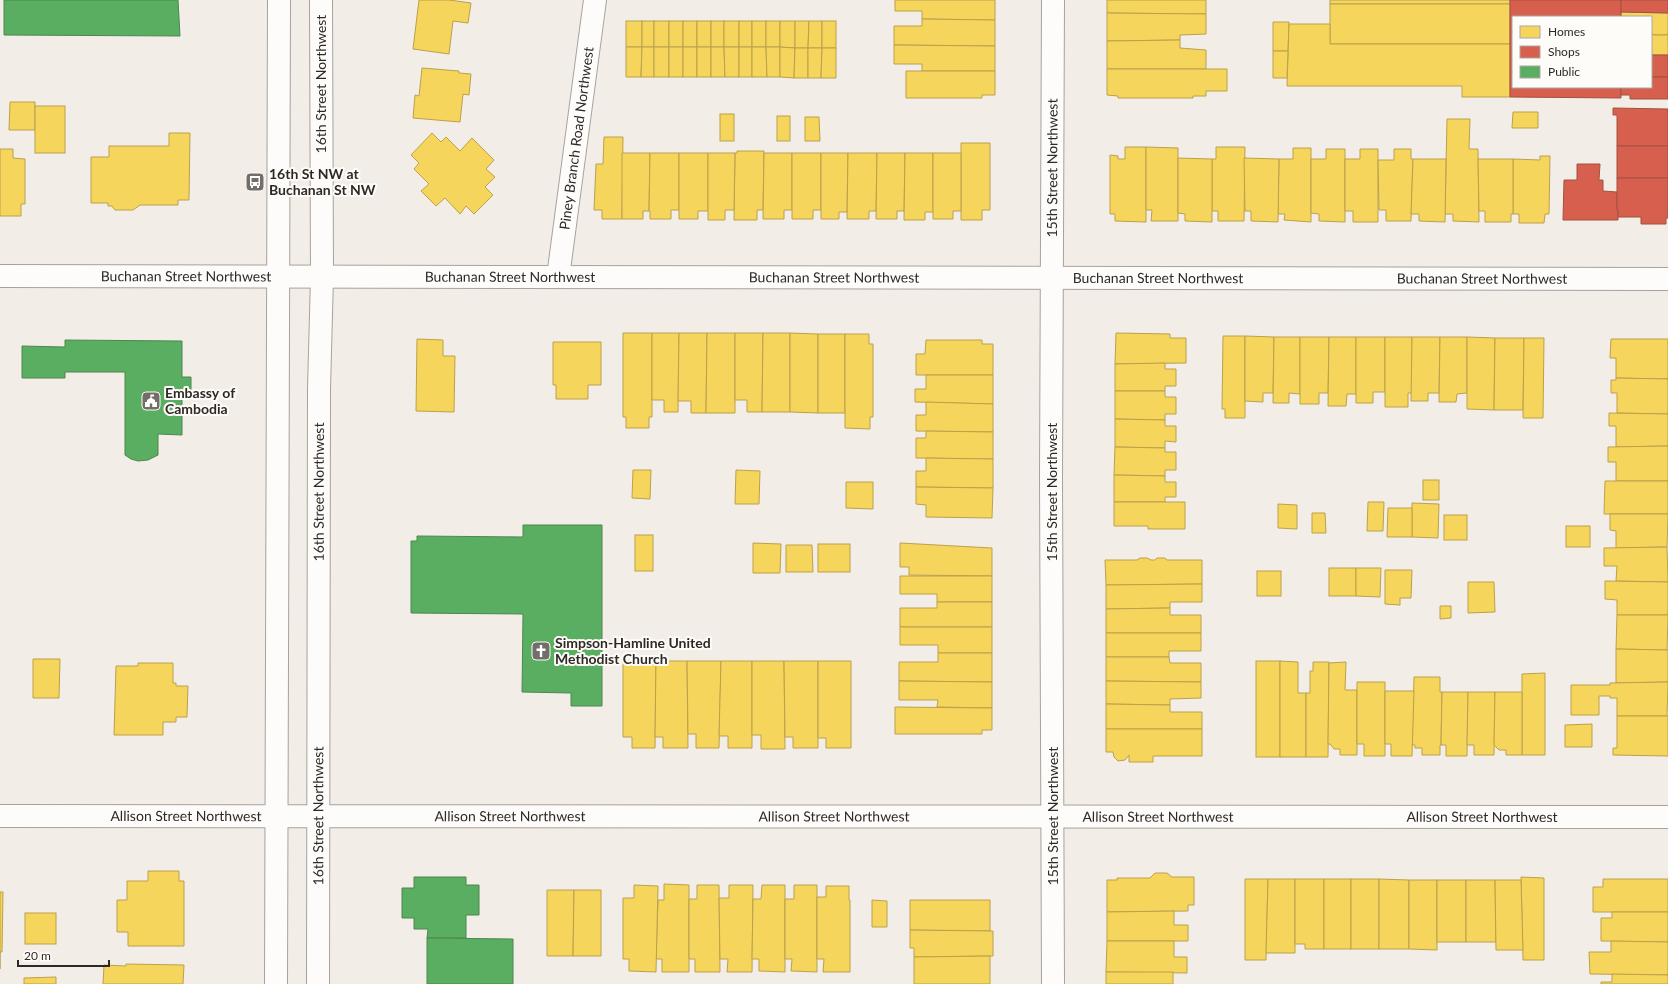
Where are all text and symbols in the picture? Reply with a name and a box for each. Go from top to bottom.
street label: 16th Street Northwest [312,15,329,153]
legend [1512,16,1652,88]
text: Homes [1548,24,1585,39]
text: Shops [1548,44,1580,59]
street label: Piney Branch Road Northwest [555,46,597,231]
text: Public [1548,64,1580,79]
street label: 15th Street Northwest [1043,98,1061,238]
place label: 16th St NW at Buchanan St NW [269,165,376,198]
bus stop icon: 16th St NW at Buchanan St NW [244,171,266,193]
street label: Buchanan Street Northwest [101,267,271,284]
street label: Buchanan Street Northwest [425,268,595,285]
street label: Buchanan Street Northwest [749,268,919,286]
street label: Buchanan Street Northwest [1073,269,1243,286]
street label: Buchanan Street Northwest [1397,270,1567,287]
place label: Embassy of Cambodia [165,384,235,417]
public building icon: Embassy of Cambodia [140,390,162,412]
street label: 16th Street Northwest [310,423,327,561]
street label: 15th Street Northwest [1043,423,1060,561]
place label: Simpson-Hamline United Methodist Church [555,634,711,667]
church icon: Simpson-Hamline United Methodist Church [530,640,552,662]
street label: 16th Street Northwest [309,747,326,885]
street label: 15th Street Northwest [1044,747,1061,885]
street label: Allison Street Northwest [110,807,262,824]
street label: Allison Street Northwest [434,807,586,824]
street label: Allison Street Northwest [758,807,910,825]
street label: Allison Street Northwest [1082,808,1234,825]
street label: Allison Street Northwest [1406,808,1558,825]
scale bar [18,942,109,968]
text: 20 m [24,948,51,963]

